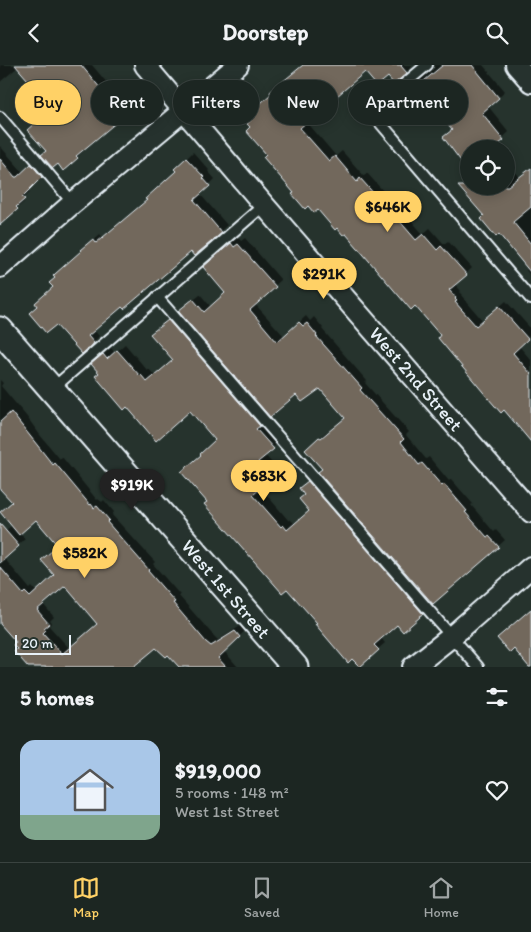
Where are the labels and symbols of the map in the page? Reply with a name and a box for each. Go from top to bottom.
pin: $646K [353,191,423,233]
pin: $291K [289,257,359,300]
street label: West 2nd Street [364,322,468,436]
pin: $683K [229,459,299,502]
pin: $919K [97,469,167,511]
street label: West 1st Street [177,535,275,643]
pin: $582K [50,537,120,579]
scale bar [15,632,71,655]

